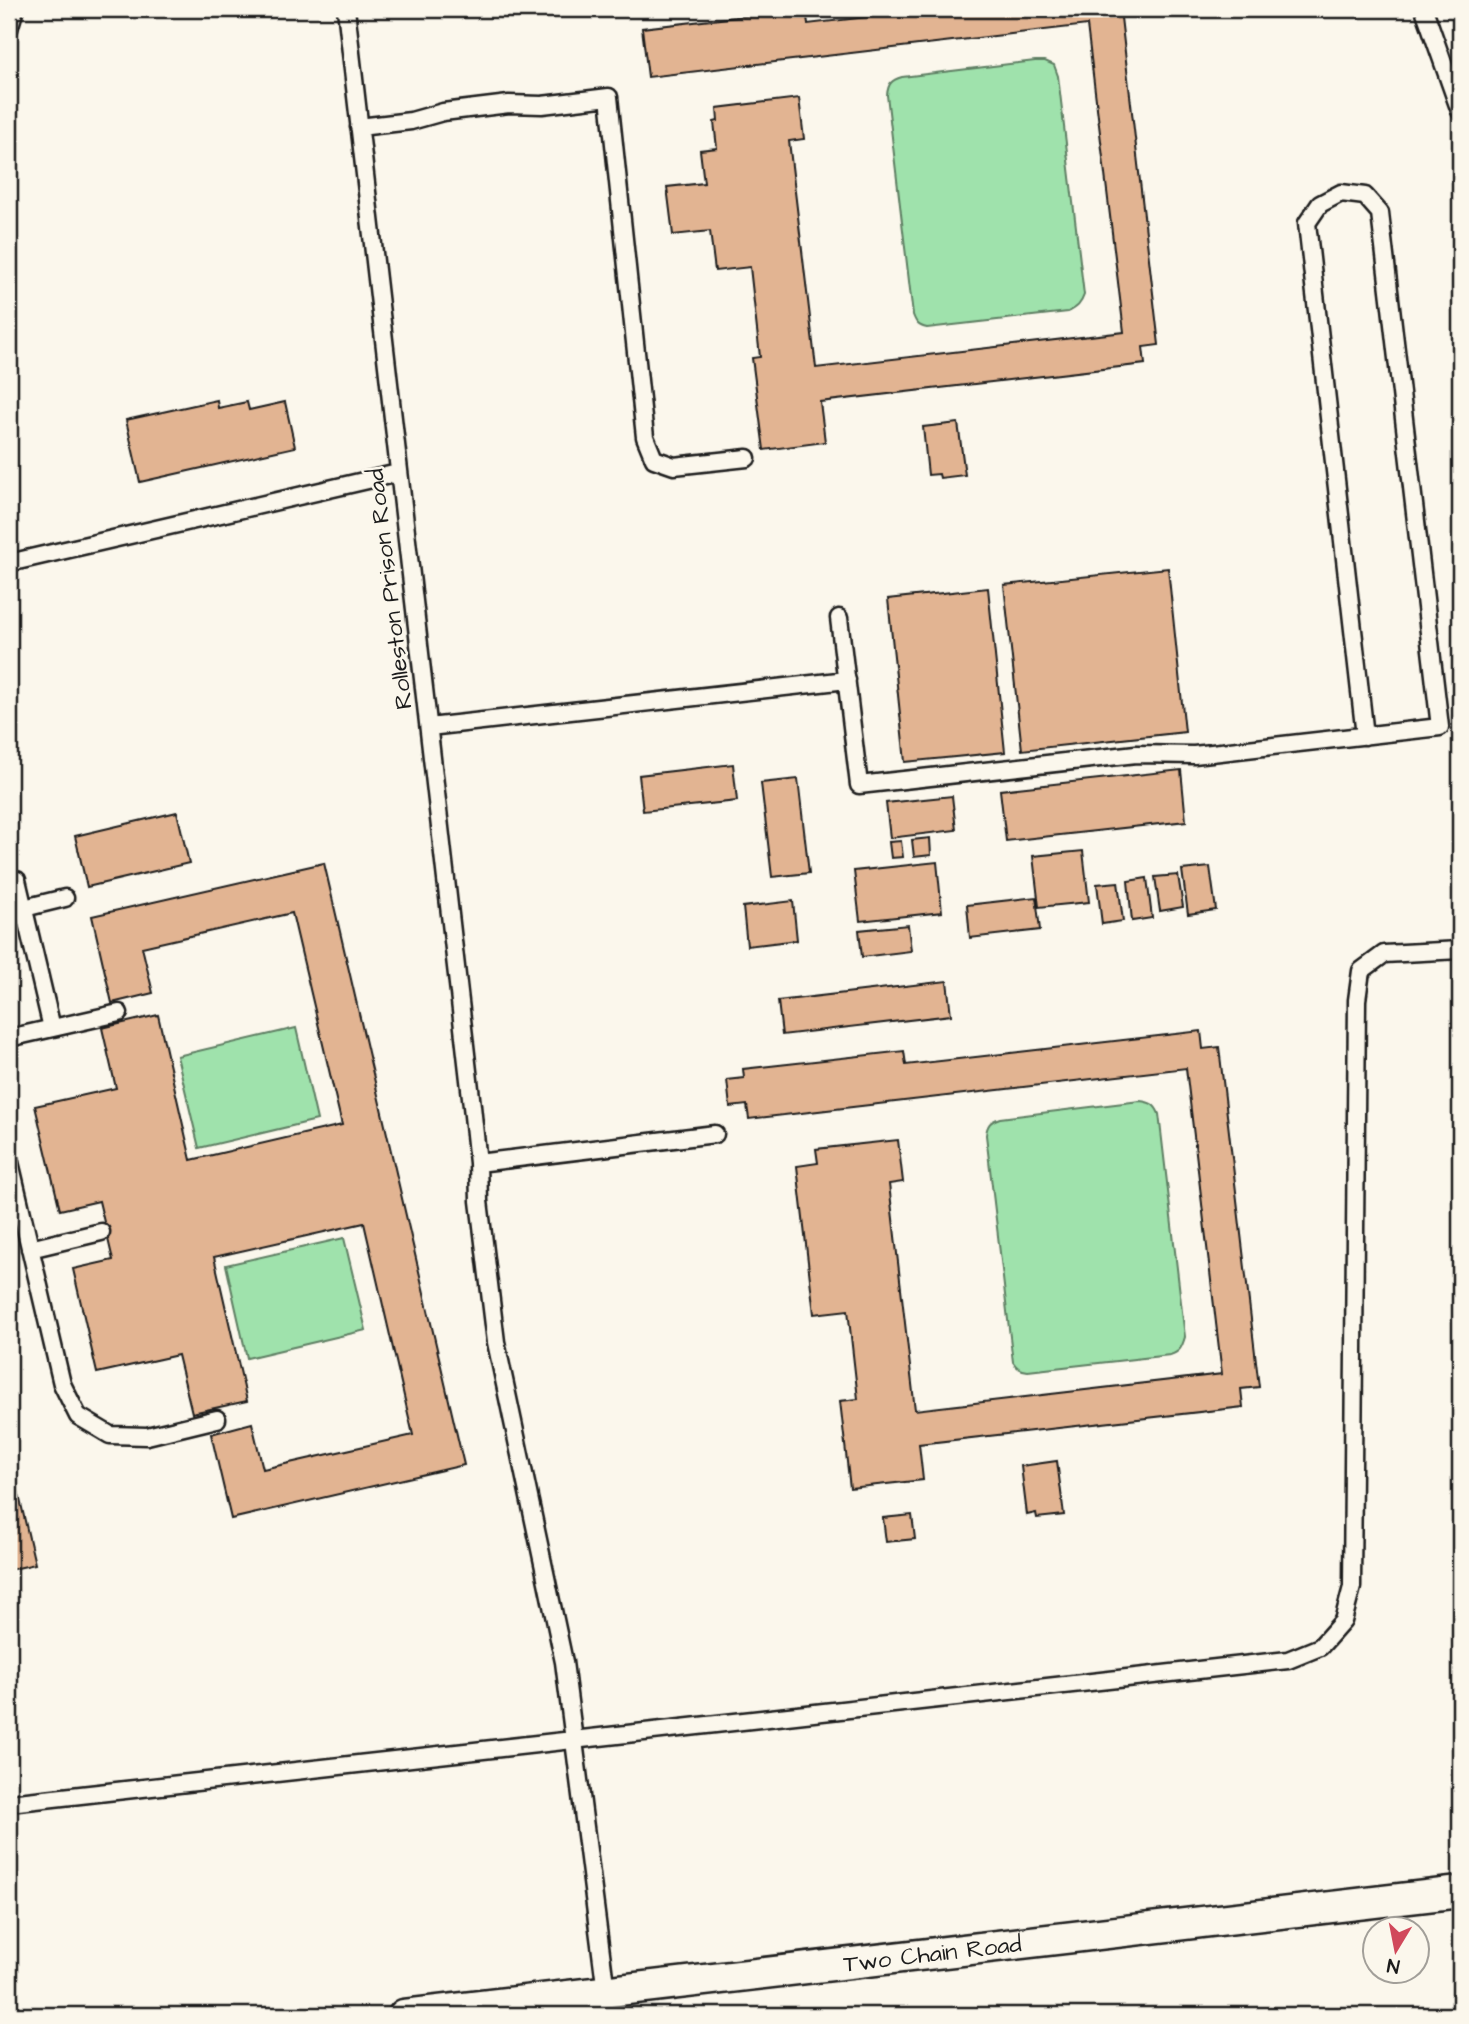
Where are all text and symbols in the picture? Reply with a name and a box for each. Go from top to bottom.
street label: Rolleston Prison Road [358,466,422,711]
north arrow [1360,1916,1430,1986]
street label: Two Chain Road [842,1927,1023,1982]
text: N [1385,1951,1402,1980]

